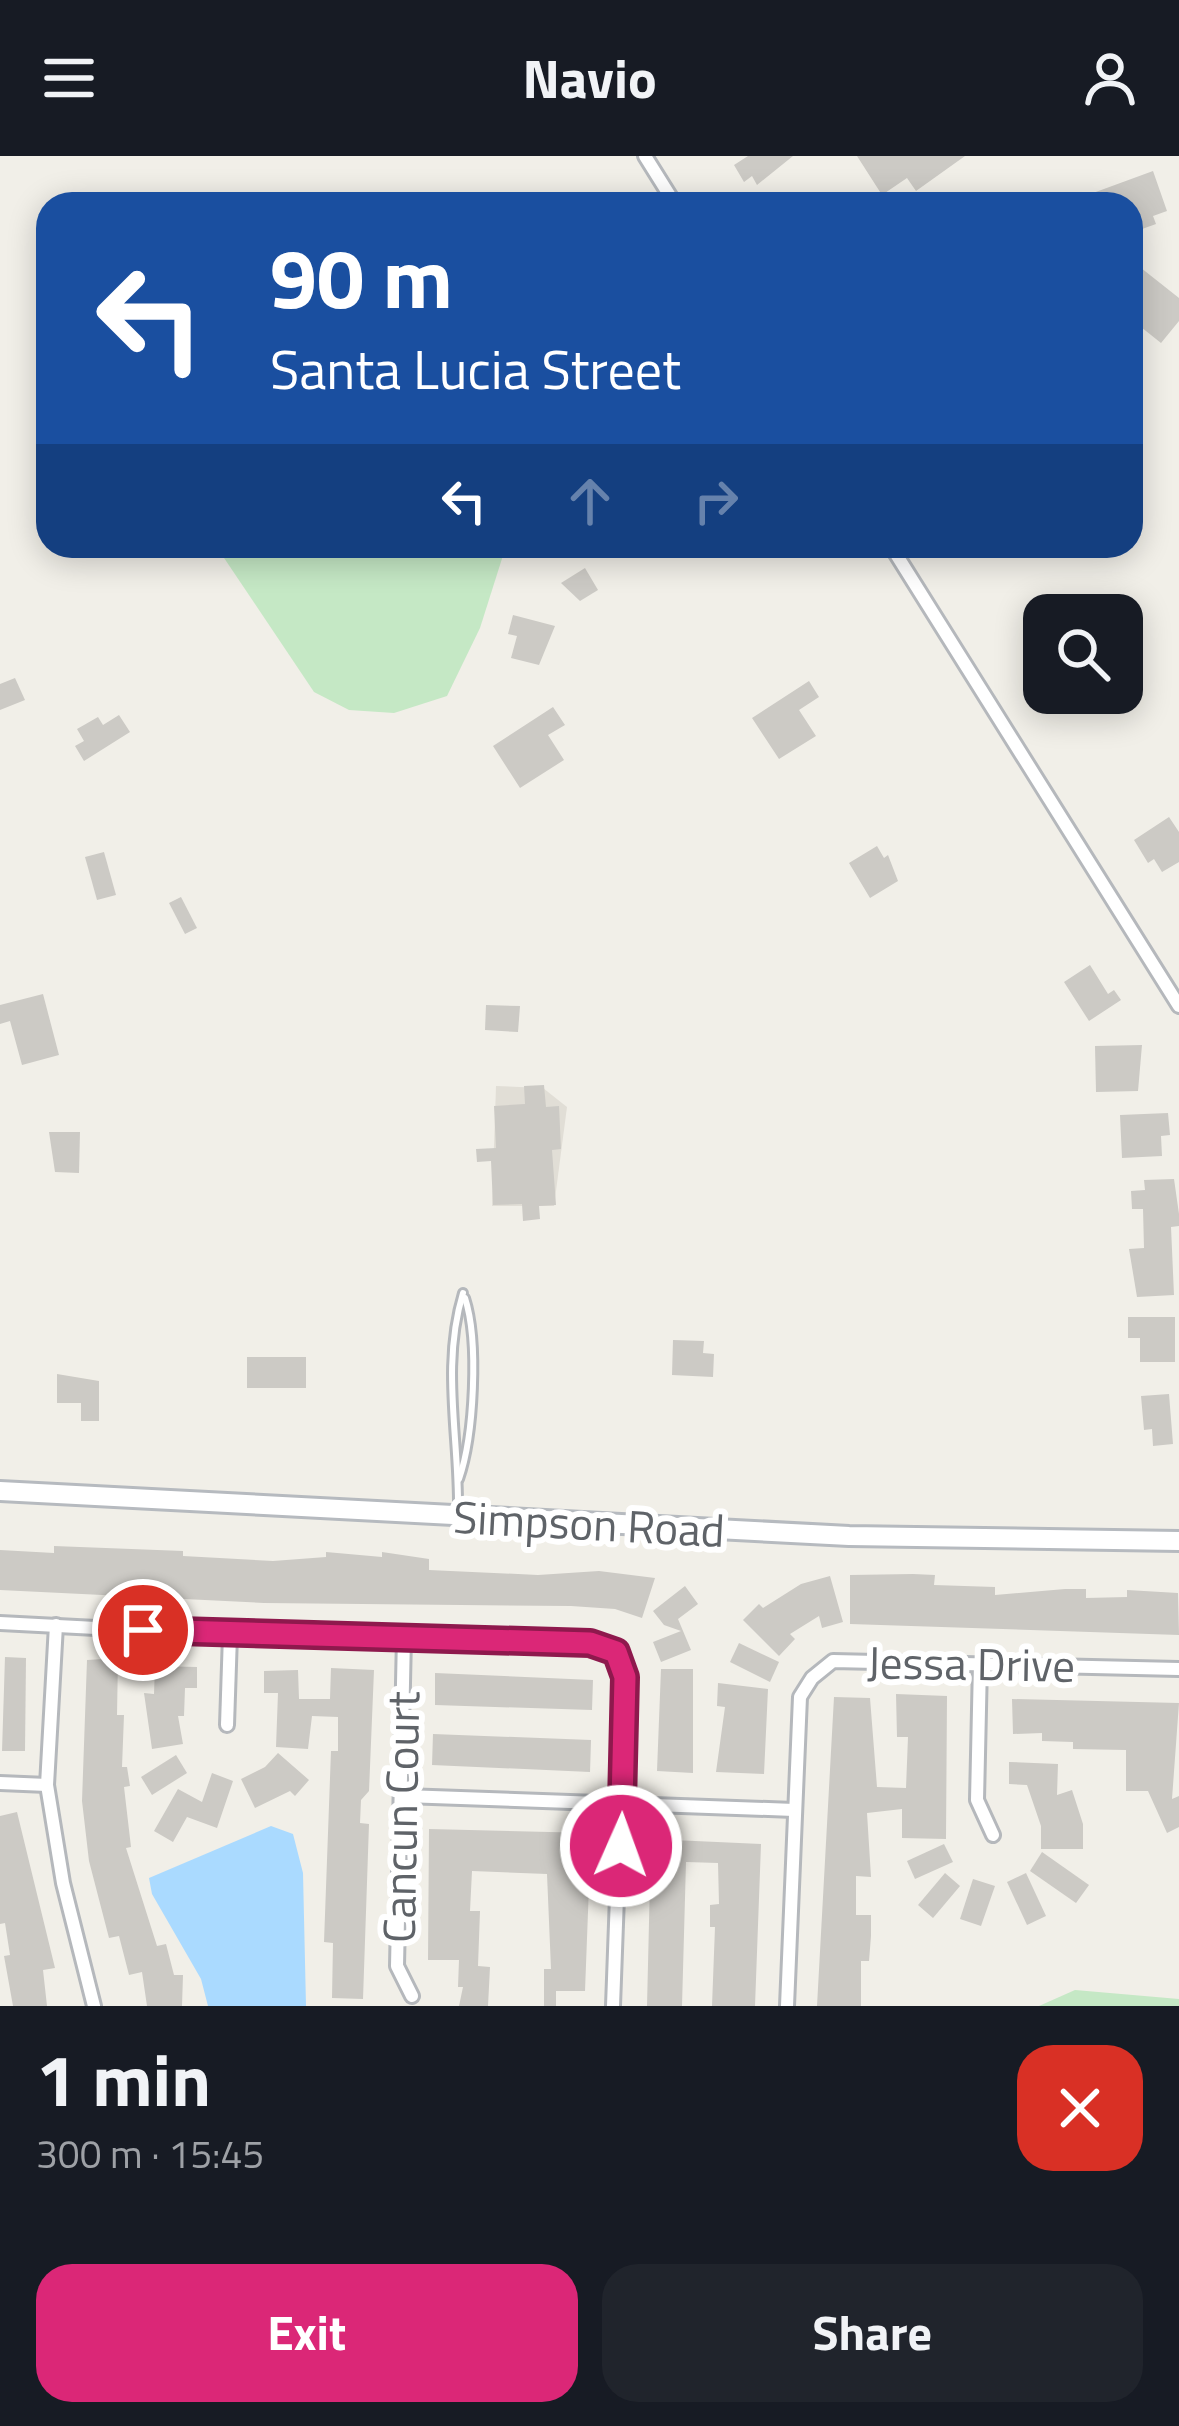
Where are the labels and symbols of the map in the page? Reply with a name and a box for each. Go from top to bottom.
street label: Simpson Road [452,1482,727,1564]
pin [92,1579,194,1681]
street label: Jessa Drive [866,1627,1076,1699]
street label: Cancun Court [364,1690,436,1943]
position arrow [558,1783,684,1909]

